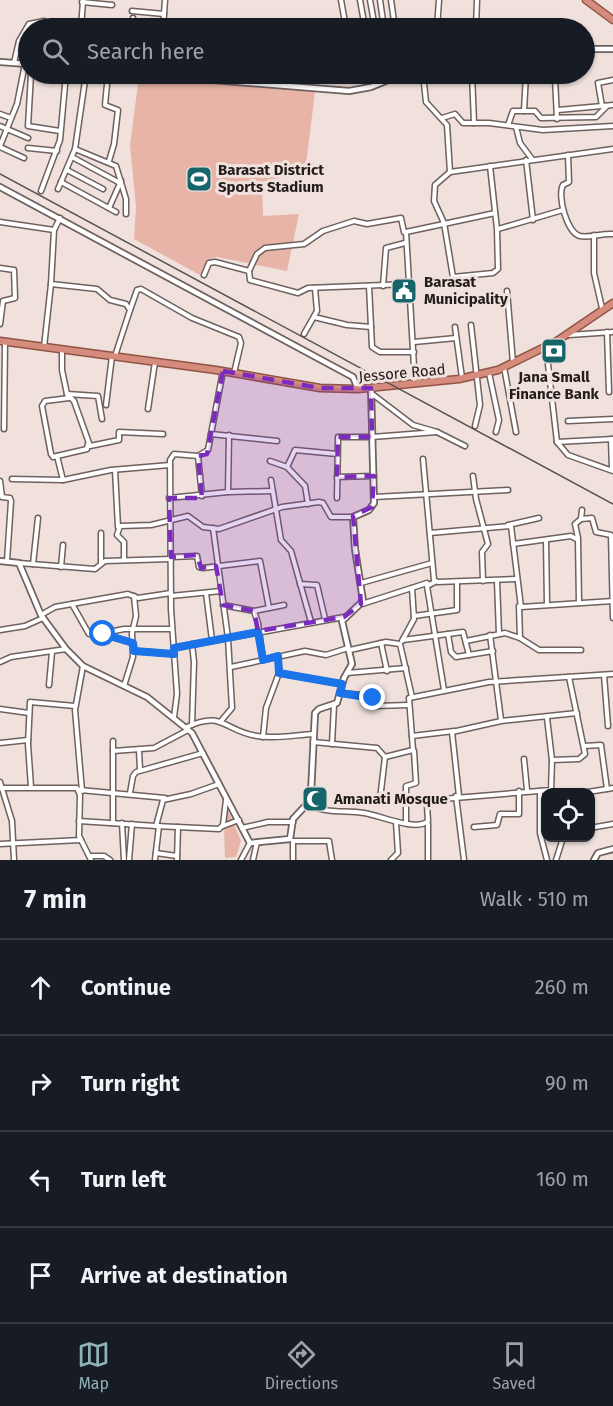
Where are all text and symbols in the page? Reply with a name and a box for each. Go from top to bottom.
search box [18,18,595,84]
icon: search [39,35,72,68]
text: Search here [87,38,205,65]
place label: Barasat District Sports Stadium [218,161,324,196]
sports icon: Barasat District Sports Stadium [184,164,214,194]
place label: Barasat Municipality [424,273,508,308]
public building icon: Barasat Municipality [389,276,419,306]
bank icon: Jana Small Finance Bank [539,336,569,366]
street label: Jessore Road [358,360,446,386]
place label: Jana Small Finance Bank [509,368,600,403]
route start [89,620,115,646]
route end [359,684,385,710]
mosque icon: Amanati Mosque [300,784,330,814]
map controls [541,788,595,842]
button: locate [541,788,595,842]
place label: Amanati Mosque [333,790,448,808]
text: 7 min [24,884,87,915]
text: Walk · 510 m [480,887,589,911]
icon: ahead [24,971,57,1004]
text: Continue [81,974,171,1001]
text: 260 m [535,975,589,999]
icon: right [24,1067,57,1100]
text: Turn right [81,1070,180,1097]
text: 90 m [545,1071,589,1095]
icon: left [24,1163,57,1196]
text: Turn left [81,1166,166,1193]
text: 160 m [536,1167,589,1191]
icon: arrive [24,1259,57,1292]
text: Arrive at destination [81,1262,288,1289]
tab: Map [77,1338,110,1393]
tab: Directions [265,1338,338,1393]
tab: Saved [492,1338,536,1393]

